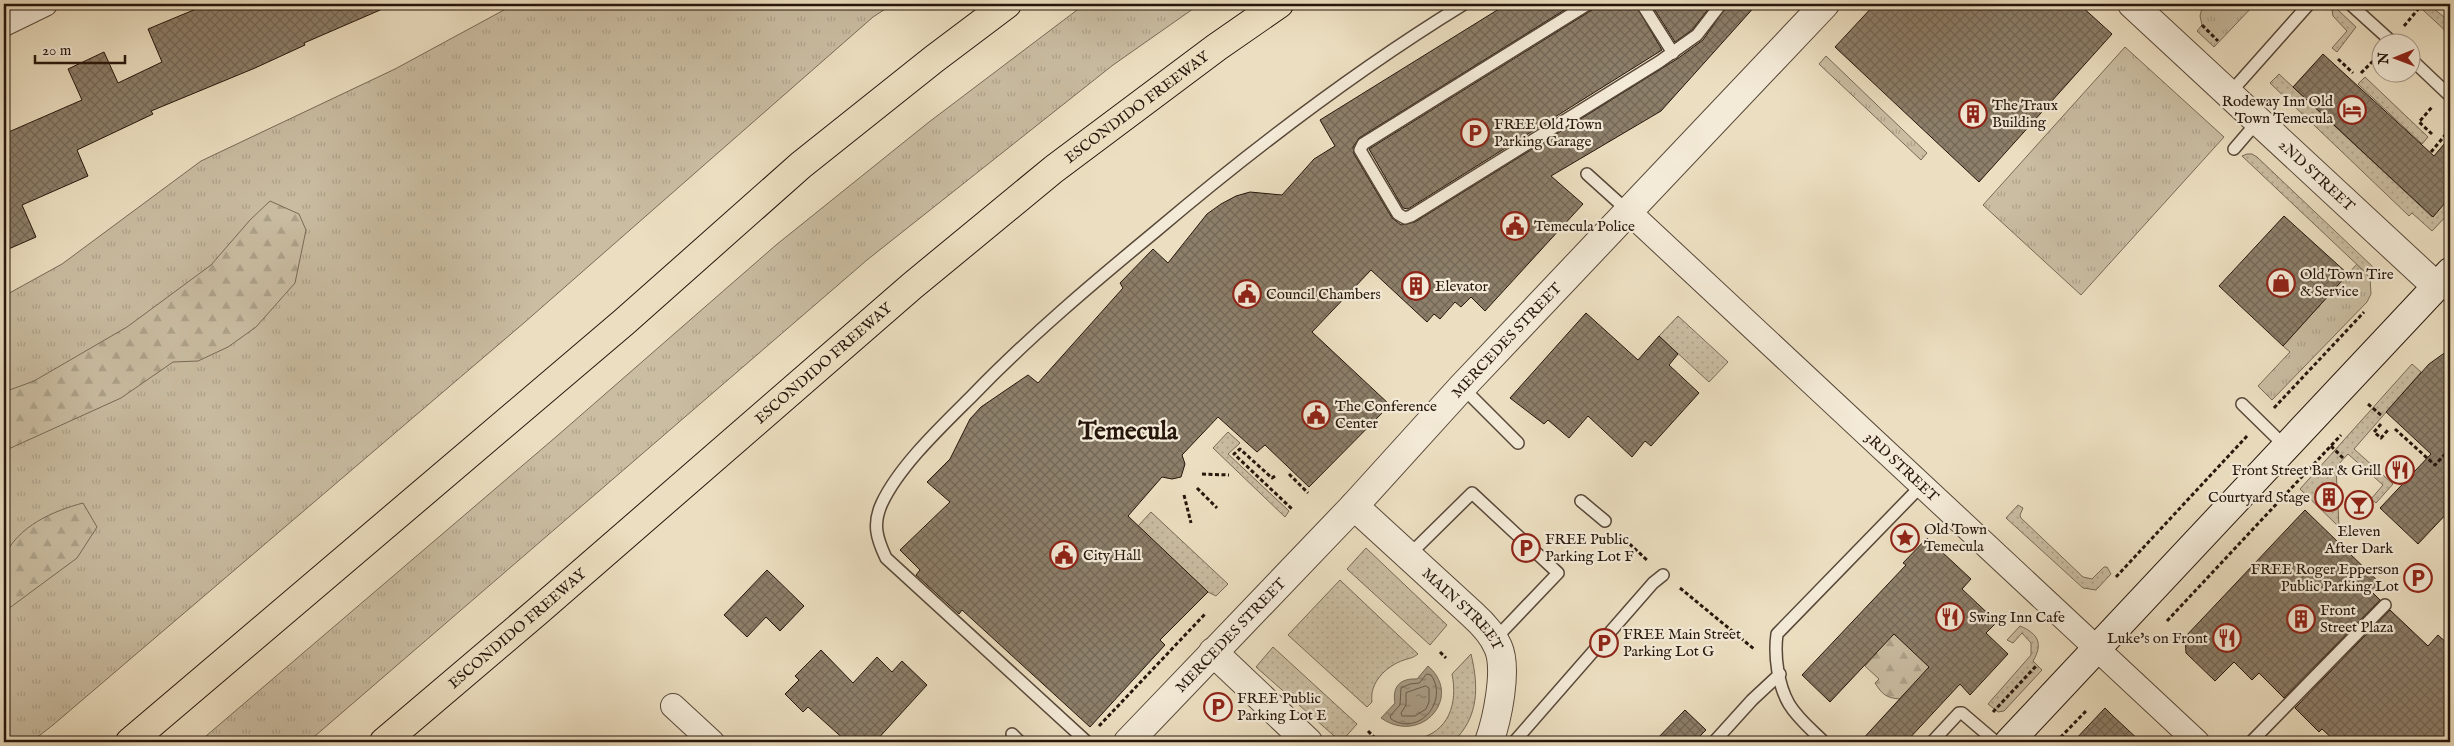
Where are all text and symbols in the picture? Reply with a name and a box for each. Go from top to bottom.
scale bar [35,32,125,64]
north arrow [2372,32,2422,82]
text: 20 m [42,41,72,60]
street label: ESCONDIDO FREEWAY [1061,47,1214,168]
text: N [2375,52,2393,65]
place label: Rodeway Inn Old Town Temecula [2222,92,2334,128]
hotel icon: Rodeway Inn Old Town Temecula [2337,95,2367,125]
place label: The Traux Building [1992,96,2059,132]
building icon: The Traux Building [1958,99,1988,129]
place label: FREE Old Town Parking Garage [1494,115,1602,151]
parking icon: FREE Old Town Parking Garage [1460,118,1490,148]
street label: 2ND STREET [2274,136,2359,216]
public building icon: Temecula Police [1500,211,1530,241]
place label: Temecula Police [1534,217,1635,236]
place label: Old Town Tire & Service [2300,265,2394,301]
shop icon: Old Town Tire & Service [2266,268,2296,298]
building icon: Elevator [1401,271,1431,301]
place label: Elevator [1435,277,1489,296]
public building icon: Council Chambers [1232,279,1262,309]
street label: MERCEDES STREET [1448,279,1566,402]
place label: Council Chambers [1266,285,1381,304]
street label: ESCONDIDO FREEWAY [751,298,897,428]
place label: The Conference Center [1335,397,1437,433]
public building icon: The Conference Center [1301,400,1331,430]
district label: Temecula [1077,416,1179,448]
street label: 3RD STREET [1861,428,1943,506]
restaurant icon: Front Street Bar & Grill [2385,455,2415,485]
place label: Front Street Bar & Grill [2232,461,2382,480]
building icon: Courtyard Stage [2314,482,2344,512]
place label: Courtyard Stage [2208,488,2310,507]
bar icon: Eleven After Dark [2344,490,2374,520]
place label: Old Town Temecula [1924,520,1987,556]
place label: Eleven After Dark [2324,522,2394,558]
place icon: Old Town Temecula [1890,523,1920,553]
place label: FREE Public Parking Lot F [1545,530,1634,566]
parking icon: FREE Public Parking Lot F [1511,533,1541,563]
public building icon: City Hall [1049,540,1079,570]
place label: City Hall [1083,546,1142,565]
place label: FREE Roger Epperson Public Parking Lot [2251,560,2399,596]
parking icon: FREE Roger Epperson Public Parking Lot [2403,563,2433,593]
street label: ESCONDIDO FREEWAY [445,564,591,693]
street label: MAIN STREET [1418,564,1507,653]
street label: MERCEDES STREET [1171,574,1290,697]
place label: Front Street Plaza [2320,601,2394,637]
restaurant icon: Swing Inn Cafe [1935,602,1965,632]
building icon: Front Street Plaza [2286,604,2316,634]
place label: Swing Inn Cafe [1969,608,2065,627]
restaurant icon: Luke's on Front [2212,623,2242,653]
place label: FREE Main Street Parking Lot G [1623,625,1741,661]
parking icon: FREE Main Street Parking Lot G [1589,628,1619,658]
place label: Luke's on Front [2107,629,2208,648]
place label: FREE Public Parking Lot E [1237,689,1327,725]
parking icon: FREE Public Parking Lot E [1203,692,1233,722]

